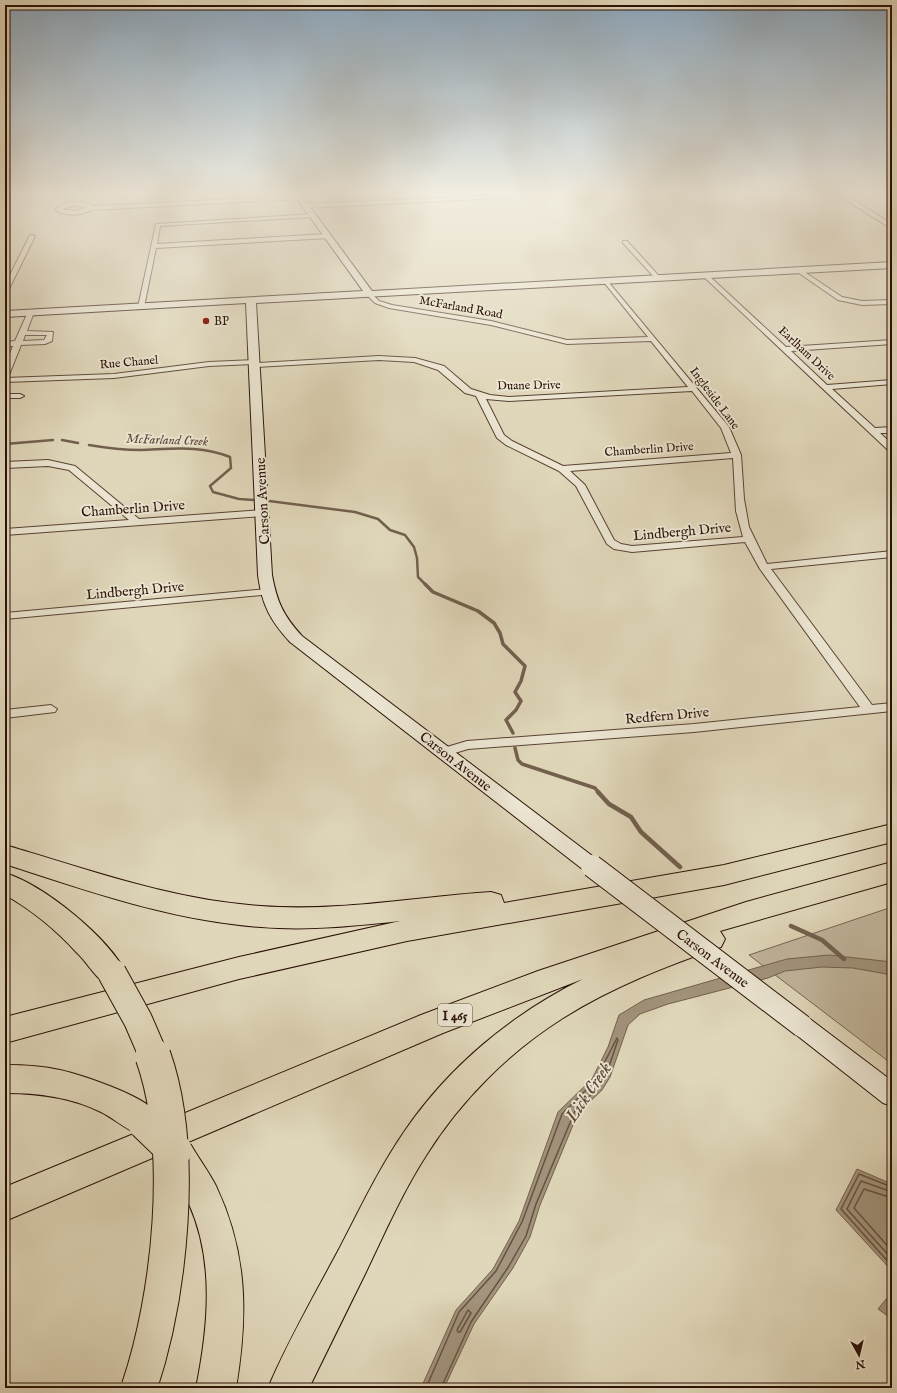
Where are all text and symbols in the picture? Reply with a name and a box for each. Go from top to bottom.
street label: McFarland Road [418,293,504,322]
place label: BP [214,314,229,329]
marker: BP [201,316,211,326]
street label: Earlham Drive [775,323,839,384]
street label: Rue Chanel [99,352,160,373]
street label: Ingleside Lane [686,364,743,433]
street label: Duane Drive [497,377,561,394]
water label: McFarland Creek [126,431,209,450]
street label: Chamberlin Drive [604,439,695,460]
street label: Carson Avenue [252,457,274,545]
street label: Chamberlin Drive [81,496,186,522]
street label: Lindbergh Drive [632,519,732,545]
street label: Lindbergh Drive [85,578,185,604]
street label: Redfern Drive [624,703,710,729]
street label: Carson Avenue [416,728,496,796]
street label: Carson Avenue [672,925,753,992]
road number: I 465 [438,1004,472,1026]
water label: Lick Creek [560,1059,618,1128]
north arrow [839,1335,879,1375]
text: N [854,1356,867,1372]

